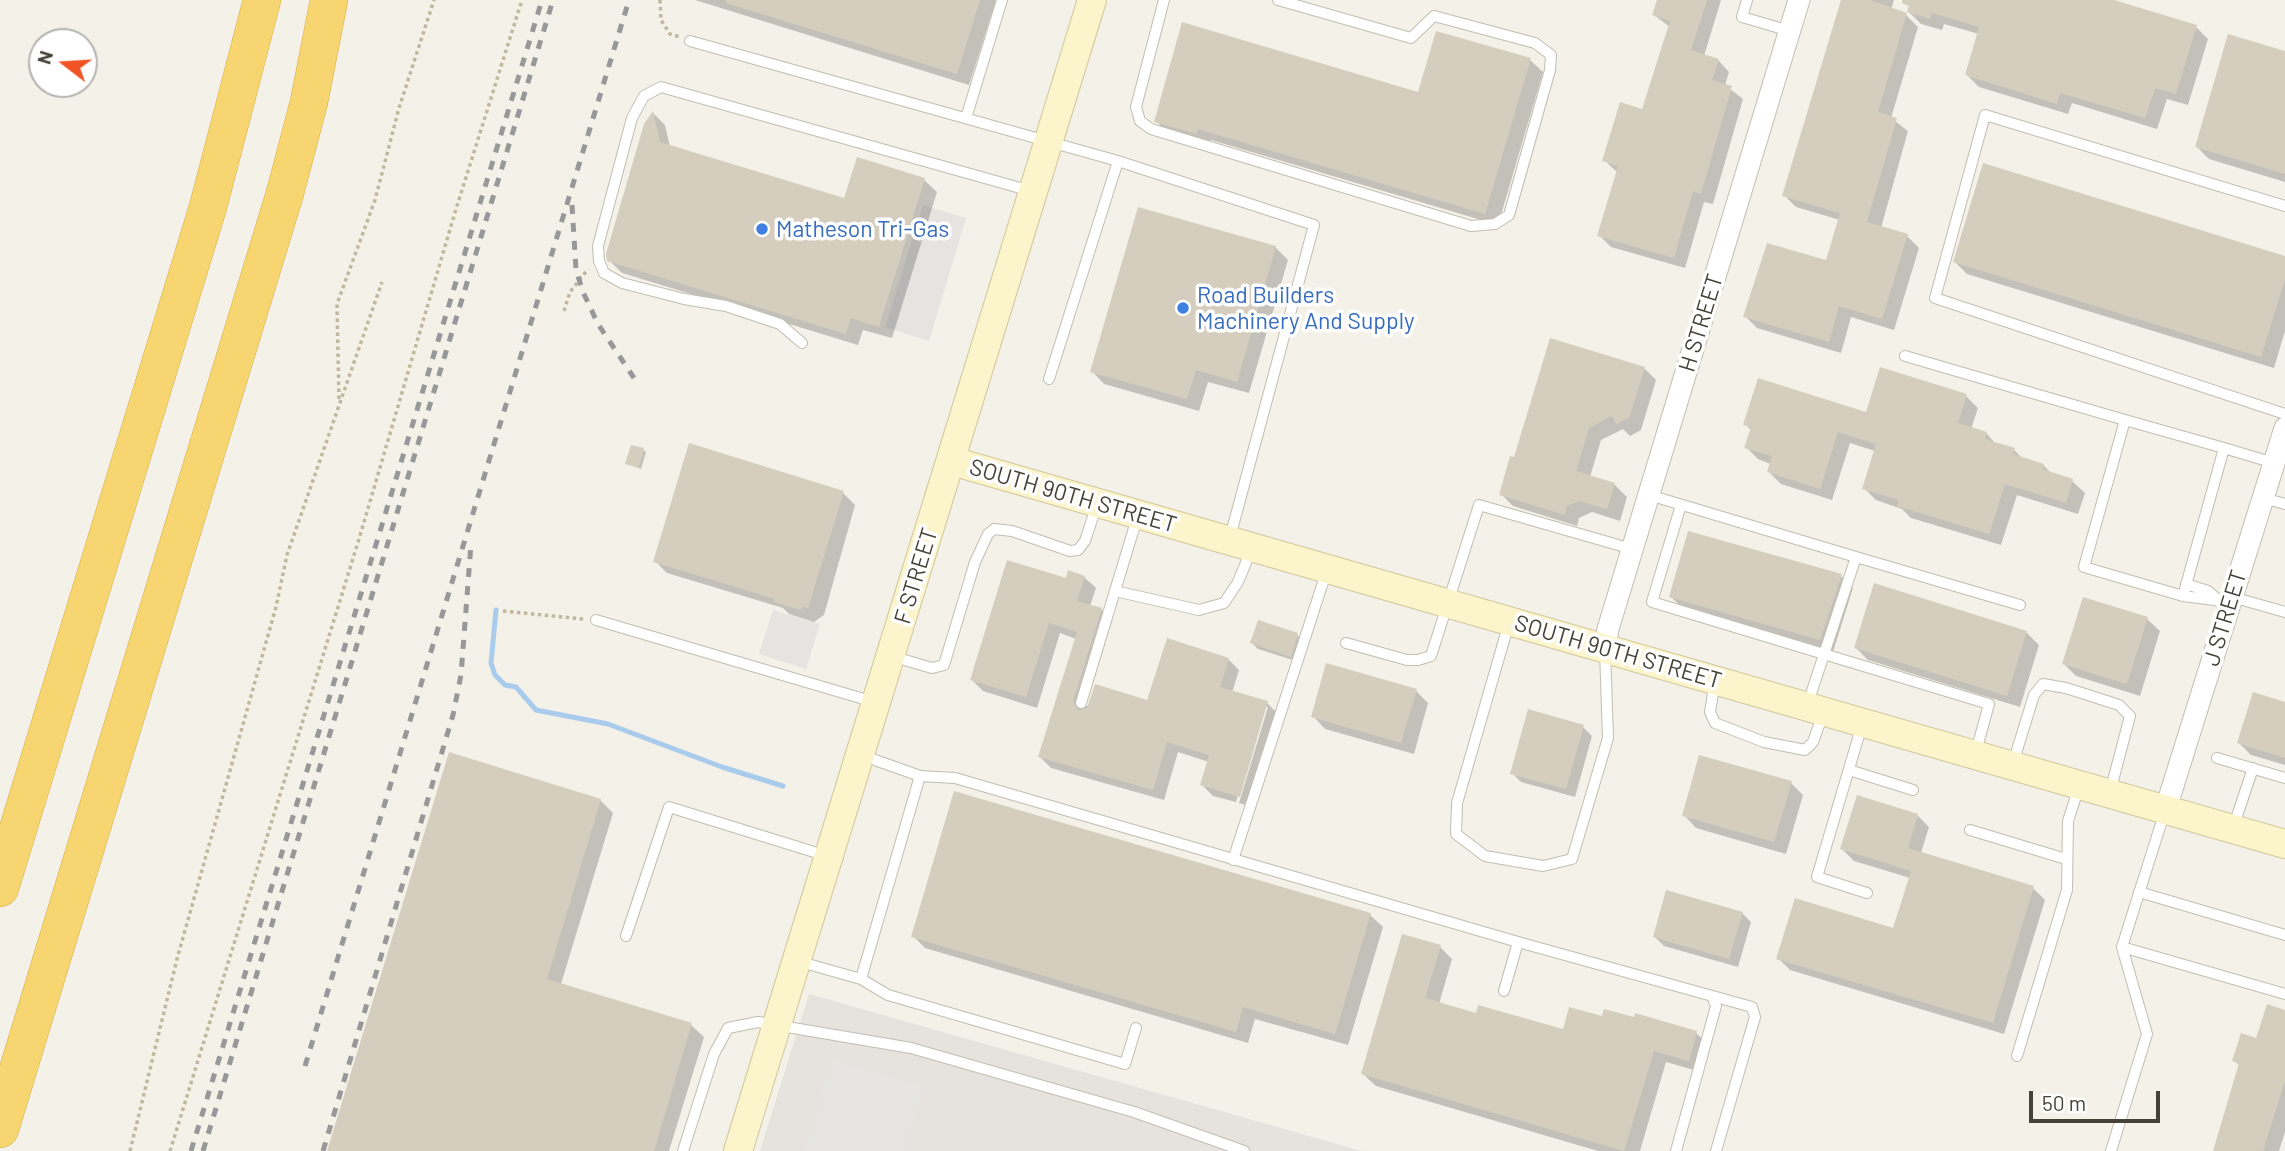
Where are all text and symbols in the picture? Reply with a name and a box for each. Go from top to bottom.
north arrow [28,28,98,98]
text: N [32,48,57,67]
place label: Matheson Tri-Gas [776,215,949,243]
marker: Matheson Tri-Gas [754,221,770,237]
street label: H STREET [1673,271,1729,375]
place label: Road Builders Machinery And Supply [1197,281,1415,335]
marker: Road Builders Machinery And Supply [1175,300,1191,316]
street label: SOUTH 90TH STREET [966,453,1180,539]
street label: F STREET [888,525,944,627]
street label: J STREET [2197,567,2253,669]
street label: SOUTH 90TH STREET [1511,609,1725,695]
scale bar [2033,1078,2164,1122]
text: 50 m [2042,1090,2086,1115]

